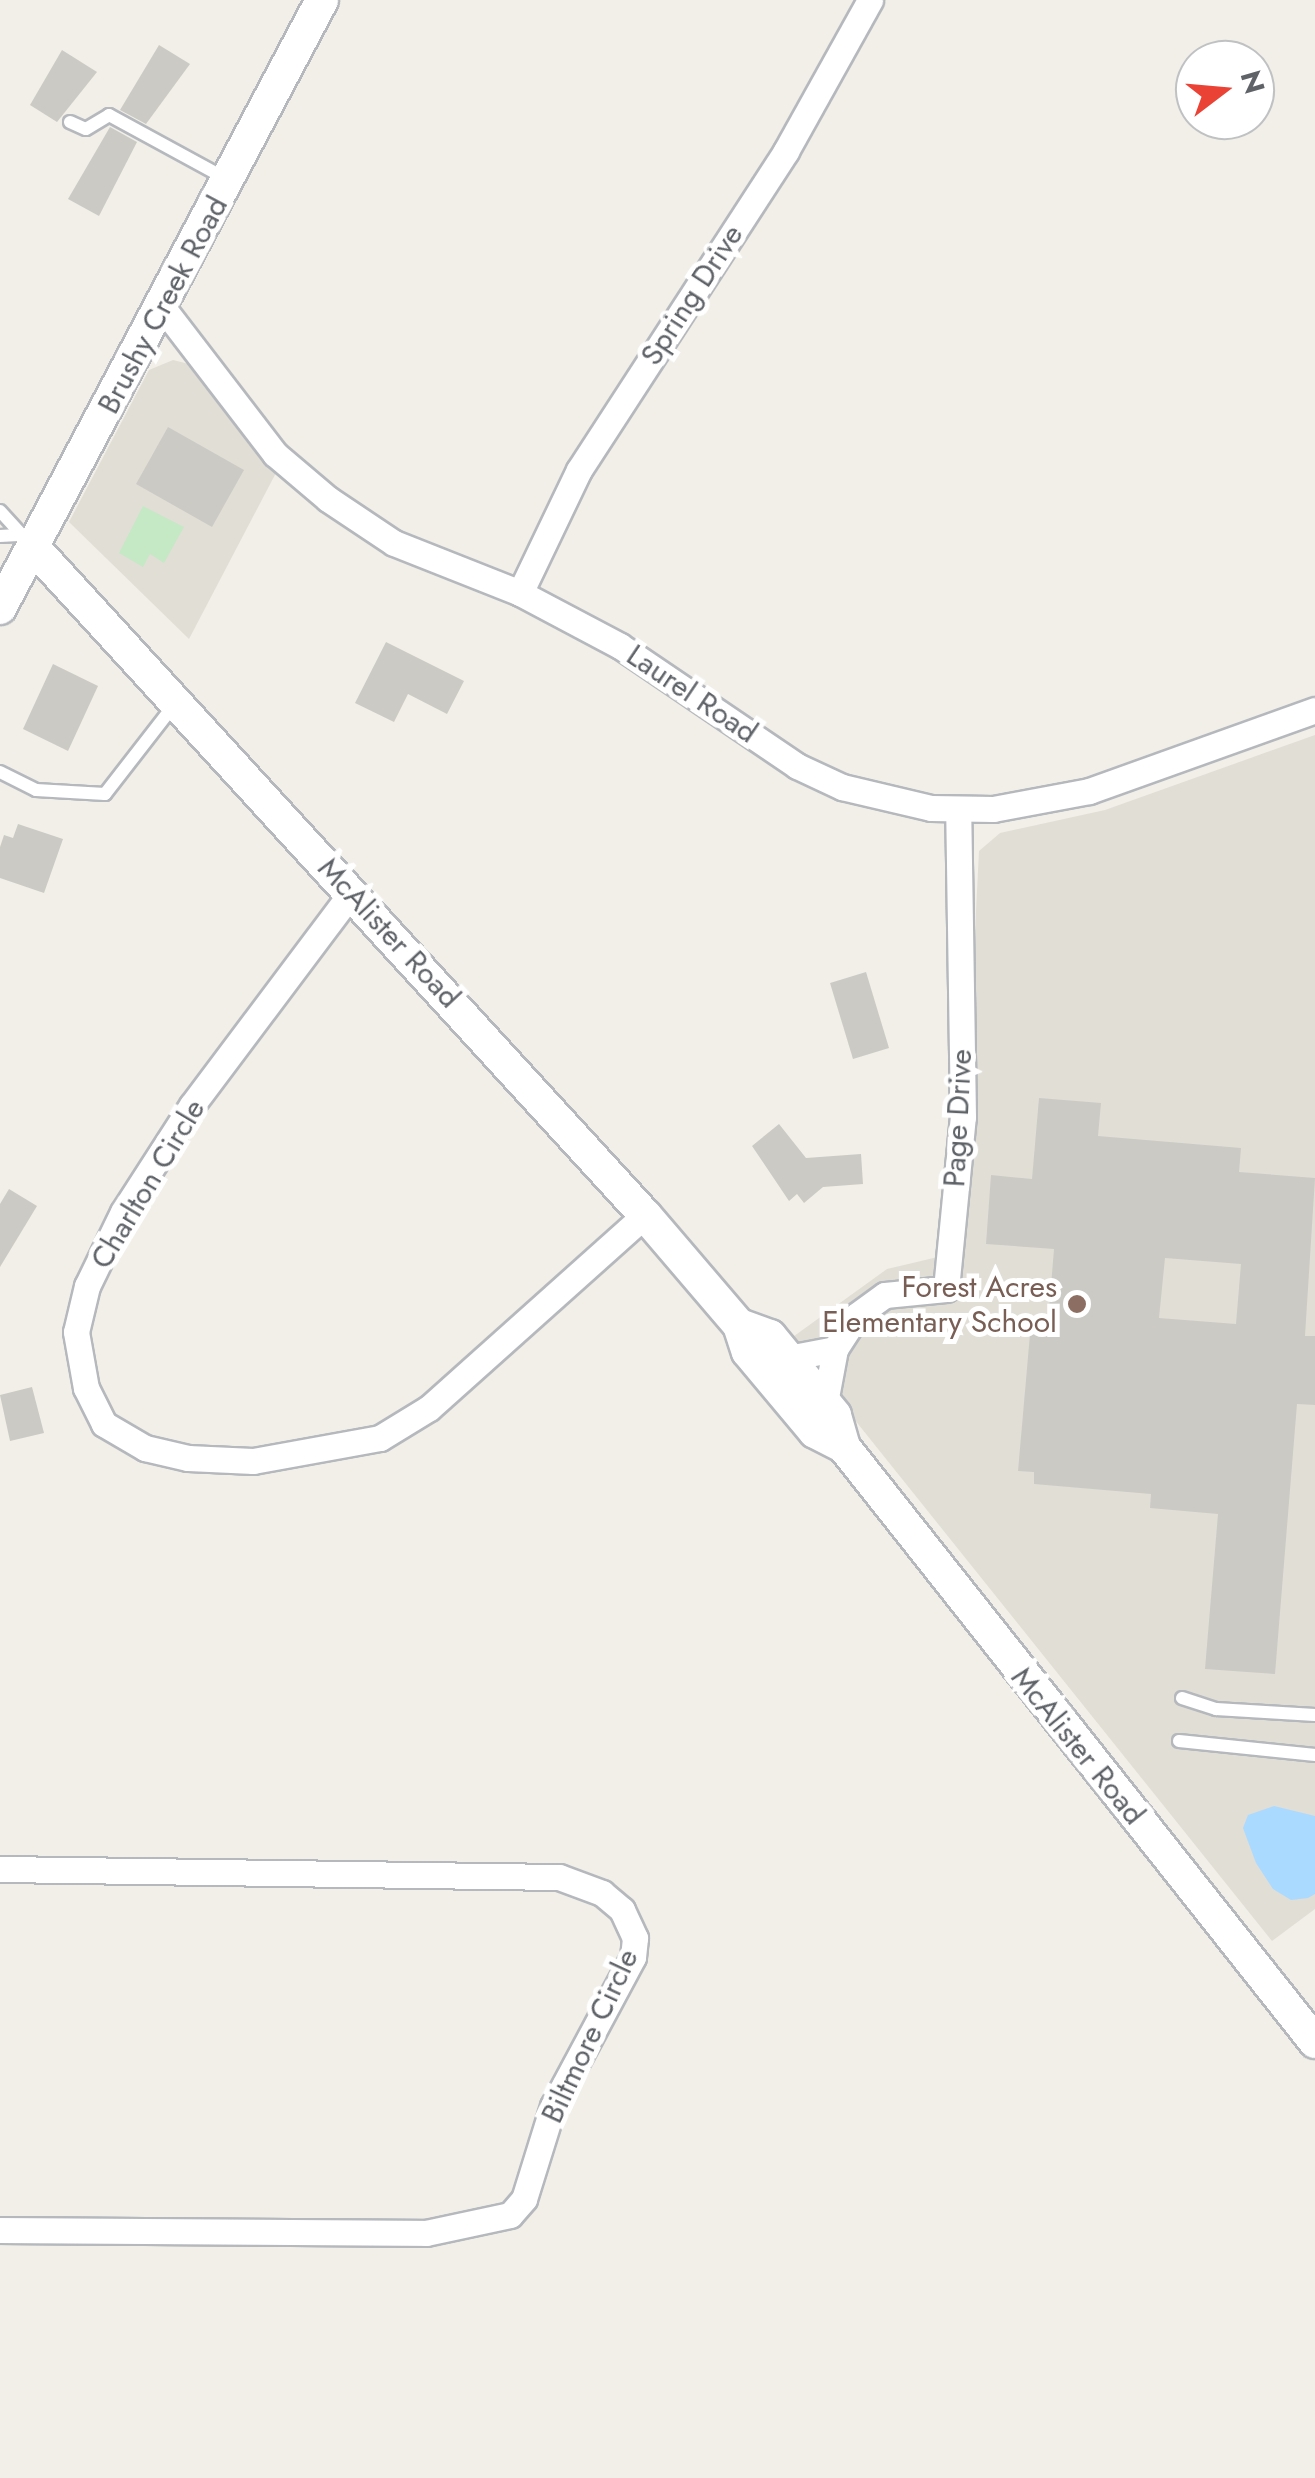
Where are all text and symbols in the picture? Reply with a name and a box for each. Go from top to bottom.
north arrow [1175,40,1275,140]
text: N [1230,66,1275,98]
street label: Brushy Creek Road [91,190,235,420]
street label: Spring Drive [633,218,751,372]
street label: Laurel Road [620,637,764,751]
street label: McAlister Road [310,851,468,1015]
street label: Page Drive [936,1048,980,1188]
street label: Charlton Circle [83,1093,213,1275]
place label: Forest Acres Elementary School [822,1269,1057,1340]
marker: Forest Acres Elementary School [1066,1293,1088,1315]
street label: McAlister Road [1004,1660,1152,1832]
street label: Biltmore Circle [534,1943,646,2129]

